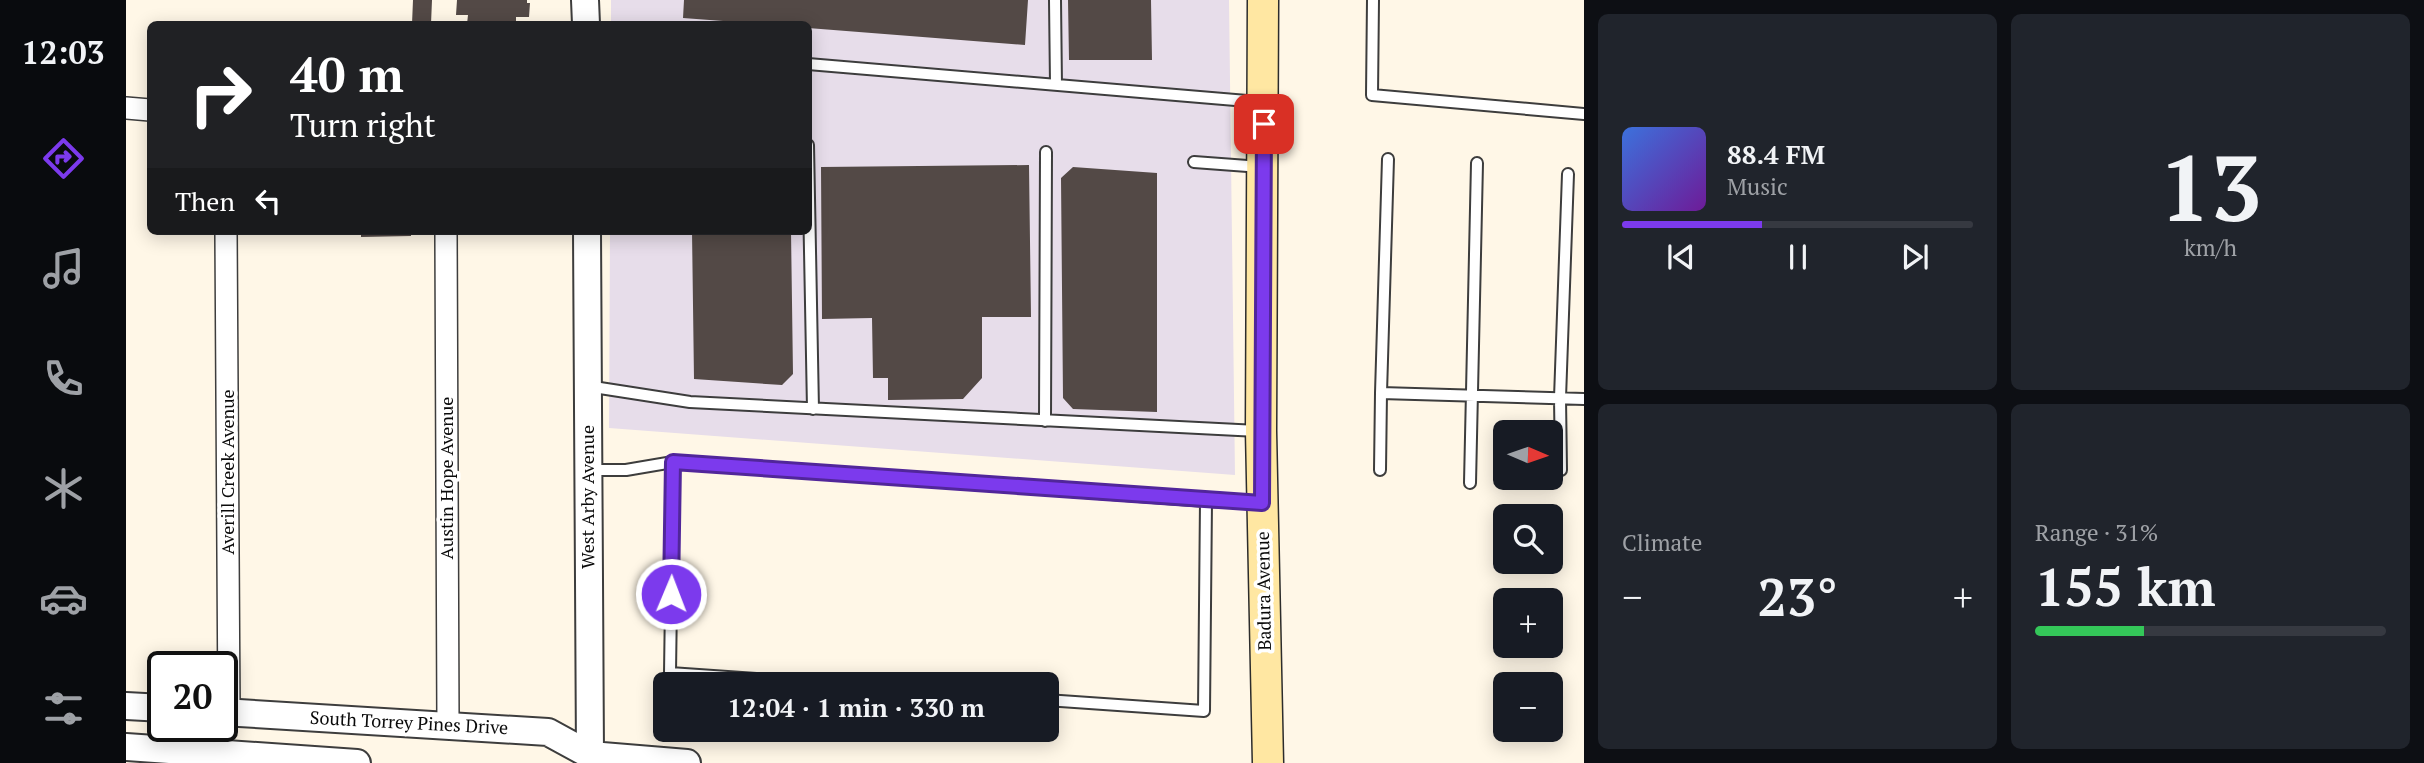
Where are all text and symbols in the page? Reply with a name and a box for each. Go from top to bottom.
text: 12:03 [21,31,105,73]
text: 40 m [290,41,404,106]
icon: right [175,49,266,140]
pin [1234,94,1294,154]
text: Turn right [290,104,436,146]
icon: arrive [1245,105,1283,143]
text: 13 [2159,126,2262,247]
icon: directions [39,134,88,183]
text: 88.4 FM [1727,137,1825,171]
text: Music [1727,171,1788,202]
icon: left [249,182,287,220]
text: Then [175,184,235,218]
text: km/h [2184,232,2237,263]
icon: previous [1662,238,1700,276]
icon: pause [1779,238,1817,276]
icon: next [1896,238,1934,276]
icon: music [39,244,88,293]
icon: phone [39,354,88,403]
street label: Averill Creek Avenue [215,389,239,555]
street label: Austin Hope Avenue [434,397,458,559]
north arrow [1493,420,1563,490]
map controls [1493,420,1563,742]
street label: West Arby Avenue [575,425,599,569]
icon: climate [39,464,88,513]
button: search [1493,504,1563,574]
text: Range · 31% [2035,517,2158,548]
text: Climate [1622,527,1702,558]
street label: Badura Avenue [1250,531,1276,651]
text: 155 km [2035,552,2216,621]
position arrow [634,557,708,631]
text: 23° [1757,562,1838,631]
text: − [1622,572,1642,622]
text: + [1953,572,1973,622]
icon: car [39,574,88,623]
button: + [1493,588,1563,658]
speed limit sign: 20 [147,651,238,742]
button: − [1493,672,1563,742]
icon: filters [39,684,88,733]
text: 12:04 · 1 min · 330 m [727,690,985,724]
street label: South Torrey Pines Drive [309,705,509,739]

